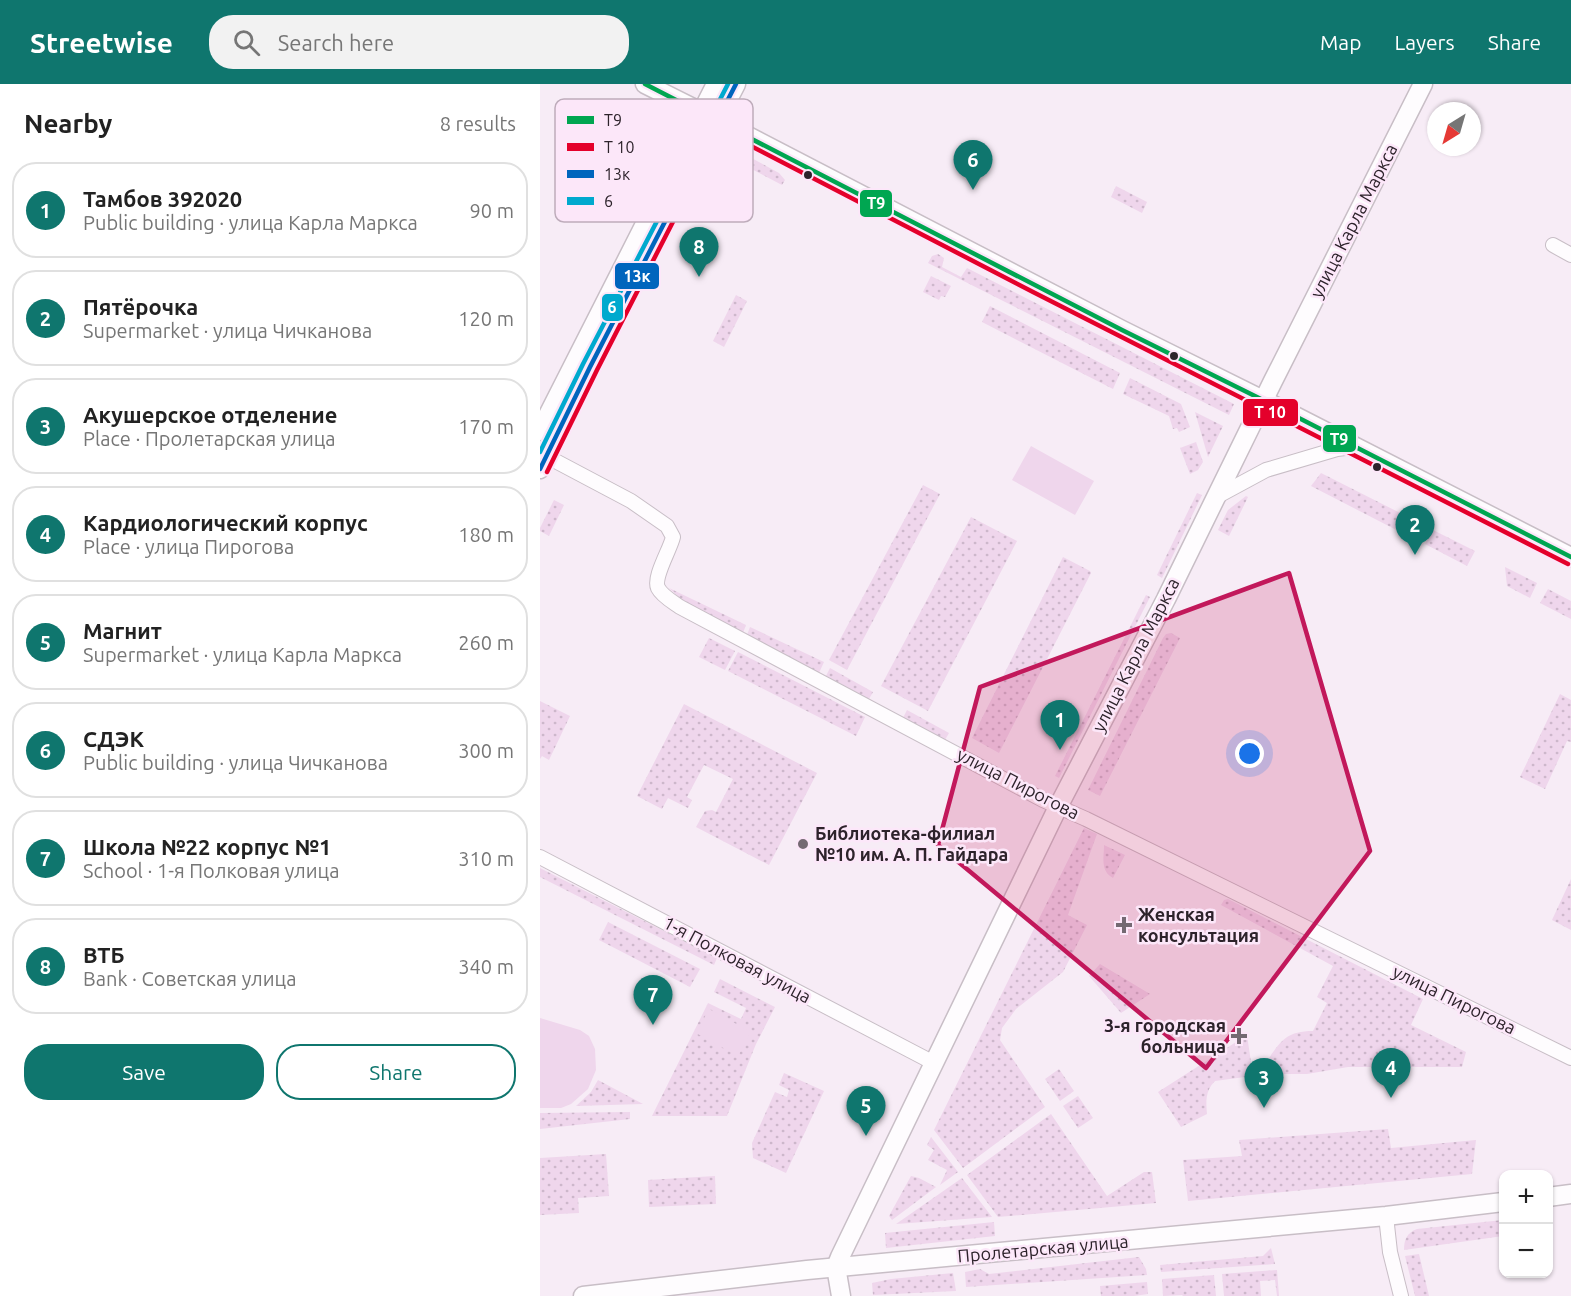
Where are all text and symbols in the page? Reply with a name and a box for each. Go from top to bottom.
search box [209,15,629,69]
icon: search [230,26,263,59]
text: Streetwise [30,27,173,58]
text: Search here [278,30,394,55]
text: Map [1320,30,1361,54]
text: Layers [1394,30,1455,54]
text: Share [1488,30,1541,54]
legend [555,99,753,222]
north arrow [1427,102,1481,156]
text: Nearby [24,109,112,138]
text: Т9 [604,111,622,129]
text: 8 results [440,112,516,135]
text: Т 10 [604,138,635,156]
street label: улица Карла Маркса [1306,140,1401,301]
pin: 6 [954,141,992,190]
text: 13к [604,165,630,183]
unlabelled marker [802,169,814,181]
text: Тамбов 392020 [83,186,242,211]
line badge: Т9 [859,189,893,218]
text: 6 [604,192,613,210]
text: Т9 [867,194,885,212]
text: 1 [40,199,51,222]
text: 90 m [470,199,514,222]
text: Public building · улица Карла Маркса [83,211,418,234]
pin: 8 [680,228,718,277]
line badge: 13к [614,262,660,290]
text: 13к [623,267,651,285]
line badge: 6 [601,293,624,322]
text: Пятёрочка [83,294,198,319]
text: 6 [607,298,617,316]
text: 2 [40,307,51,330]
text: 120 m [458,307,514,330]
text: Supermarket · улица Чичканова [83,319,372,342]
unlabelled marker [1168,350,1180,362]
line badge: Т 10 [1242,398,1299,427]
text: Акушерское отделение [83,402,338,427]
text: Т 10 [1254,403,1286,421]
text: 3 [40,415,51,438]
text: 170 m [458,415,514,438]
line badge: Т9 [1322,424,1357,453]
text: Place · Пролетарская улица [83,427,336,450]
text: Т9 [1330,430,1348,448]
unlabelled marker [1371,461,1383,473]
pin: 2 [1396,506,1434,555]
text: Кардиологический корпус [83,510,368,535]
text: 4 [40,523,51,546]
text: 180 m [458,523,514,546]
text: Place · улица Пирогова [83,535,294,558]
street label: улица Карла Маркса [1088,574,1183,735]
text: Магнит [83,618,162,643]
text: 5 [40,631,51,654]
text: 260 m [458,631,514,654]
text: Supermarket · улица Карла Маркса [83,643,402,666]
pin: 1 [1040,700,1080,750]
text: СДЭК [83,726,144,751]
text: 6 [40,739,51,762]
text: 300 m [458,739,514,762]
your location [1235,739,1264,768]
street label: улица Пирогова [954,744,1083,823]
text: Public building · улица Чичканова [83,751,388,774]
place label: Библиотека-филиал №10 им. А. П. Гайдара [815,823,1008,864]
text: Школа №22 корпус №1 [83,834,331,859]
marker: Библиотека-филиал №10 им. А. П. Гайдара [796,837,810,851]
text: 7 [40,847,51,870]
text: 310 m [458,847,514,870]
text: School · 1-я Полковая улица [83,859,340,882]
place label: Женская консультация [1138,904,1259,945]
street label: 1-я Полковая улица [660,912,815,1007]
marker: Женская консультация [1115,916,1133,934]
text: ВТБ [83,942,125,967]
text: 8 [40,955,51,978]
text: 340 m [458,955,514,978]
street label: улица Пирогова [1390,961,1519,1038]
text: Bank · Советская улица [83,967,296,990]
pin: 7 [634,976,672,1025]
place label: 3-я городская больница [1104,1015,1226,1056]
marker: 3-я городская больница [1230,1027,1248,1045]
button: Save [24,1044,264,1100]
button: Share [276,1044,516,1100]
pin: 4 [1372,1048,1410,1098]
pin: 3 [1244,1058,1284,1108]
pin: 5 [846,1086,886,1136]
map controls [1499,1170,1553,1278]
button: + [1499,1170,1553,1224]
button: − [1499,1224,1553,1278]
street label: Пролетарская улица [957,1231,1129,1265]

